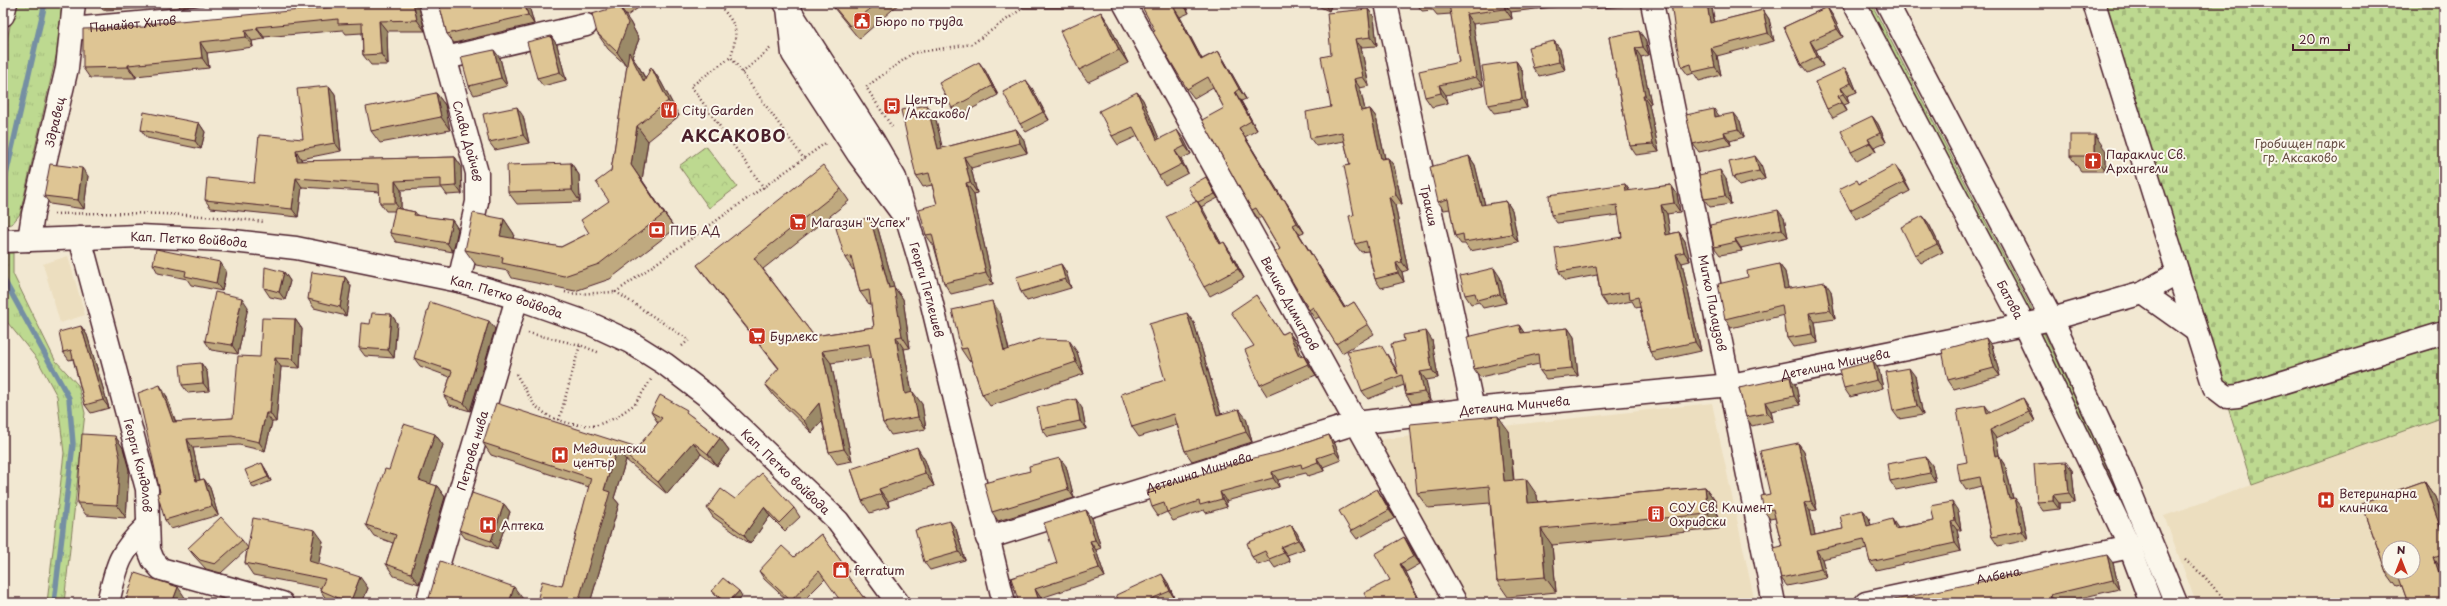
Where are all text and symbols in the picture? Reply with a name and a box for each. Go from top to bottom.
street label: Панайот Хитов [89,11,177,36]
public building icon: Бюро по труда [852,11,872,31]
place label: Бюро по труда [875,12,964,30]
scale bar [2293,26,2349,52]
text: 20 m [2299,30,2330,48]
place label: Център /Аксаково/ [905,90,970,122]
street label: Здравец [40,95,69,150]
bus stop icon: Център /Аксаково/ [882,96,902,116]
street label: Слави Дойчев [448,98,486,181]
restaurant icon: City Garden [659,100,679,120]
place label: City Garden [682,101,754,119]
district label: АКСАКОВО [682,123,786,147]
park label: Гробищен парк гр. Аксаково [2255,134,2346,166]
place label: Параклис Св. Архангели [2106,145,2186,177]
church icon: Параклис Св. Архангели [2083,151,2103,171]
street label: Тракия [1416,183,1443,228]
supermarket icon: Магазин "Успех" [788,212,808,232]
place label: Магазин "Успех" [811,213,910,231]
bank icon: ПИБ АД [647,220,667,240]
place label: ПИБ АД [670,221,720,239]
street label: Кап. Петко войвода [130,227,249,252]
street label: Георги Петлешев [905,240,949,339]
street label: Велико Димитров [1257,253,1323,353]
street label: Митко Палаузов [1694,253,1732,353]
street label: Кап. Петко войвода [449,270,566,323]
street label: Батова [1993,276,2028,323]
supermarket icon: Бурлекс [747,326,767,346]
place label: Бурлекс [770,327,818,345]
street label: Детелина Минчева [1778,343,1892,384]
street label: Детелина Минчева [1457,391,1571,420]
street label: Петрова нива [452,408,492,493]
street label: Георги Кондолов [120,416,157,513]
street label: Кап. Петко войвода [737,424,835,519]
place label: Медицински център [573,439,646,471]
hospital icon: Медицински център [550,445,570,465]
street label: Детелина Минчева [1142,447,1255,497]
place label: Ветеринарна клиника [2339,484,2417,516]
hospital icon: Ветеринарна клиника [2316,490,2336,510]
place label: СОУ Св. Климент Охридски [1669,498,1773,530]
building icon: СОУ Св. Климент Охридски [1646,504,1666,524]
hospital icon: Аптека [478,515,498,535]
place label: Аптека [501,516,545,534]
north arrow [2381,540,2421,580]
text: N [2397,541,2406,558]
shop icon: ferratum [831,560,851,580]
place label: ferratum [854,561,905,579]
street label: Албена [1974,561,2022,588]

